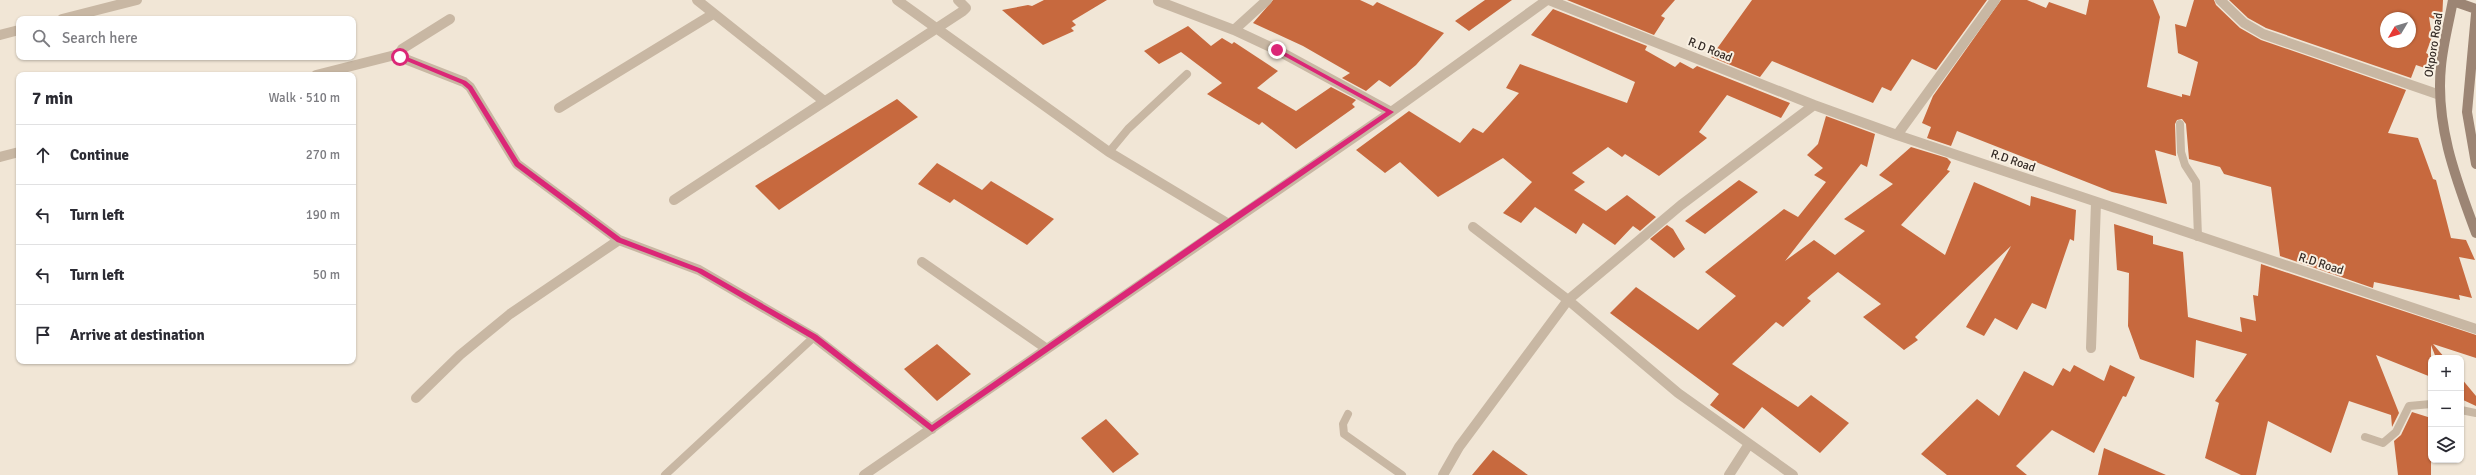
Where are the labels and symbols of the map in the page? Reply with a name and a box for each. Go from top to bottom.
north arrow [2380,12,2416,48]
street label: Okporo Road [2421,12,2447,78]
street label: R.D Road [1686,34,1734,66]
route end [1268,41,1286,59]
route start [391,48,409,66]
street label: R.D Road [1989,146,2037,176]
street label: R.D Road [2297,250,2345,278]

